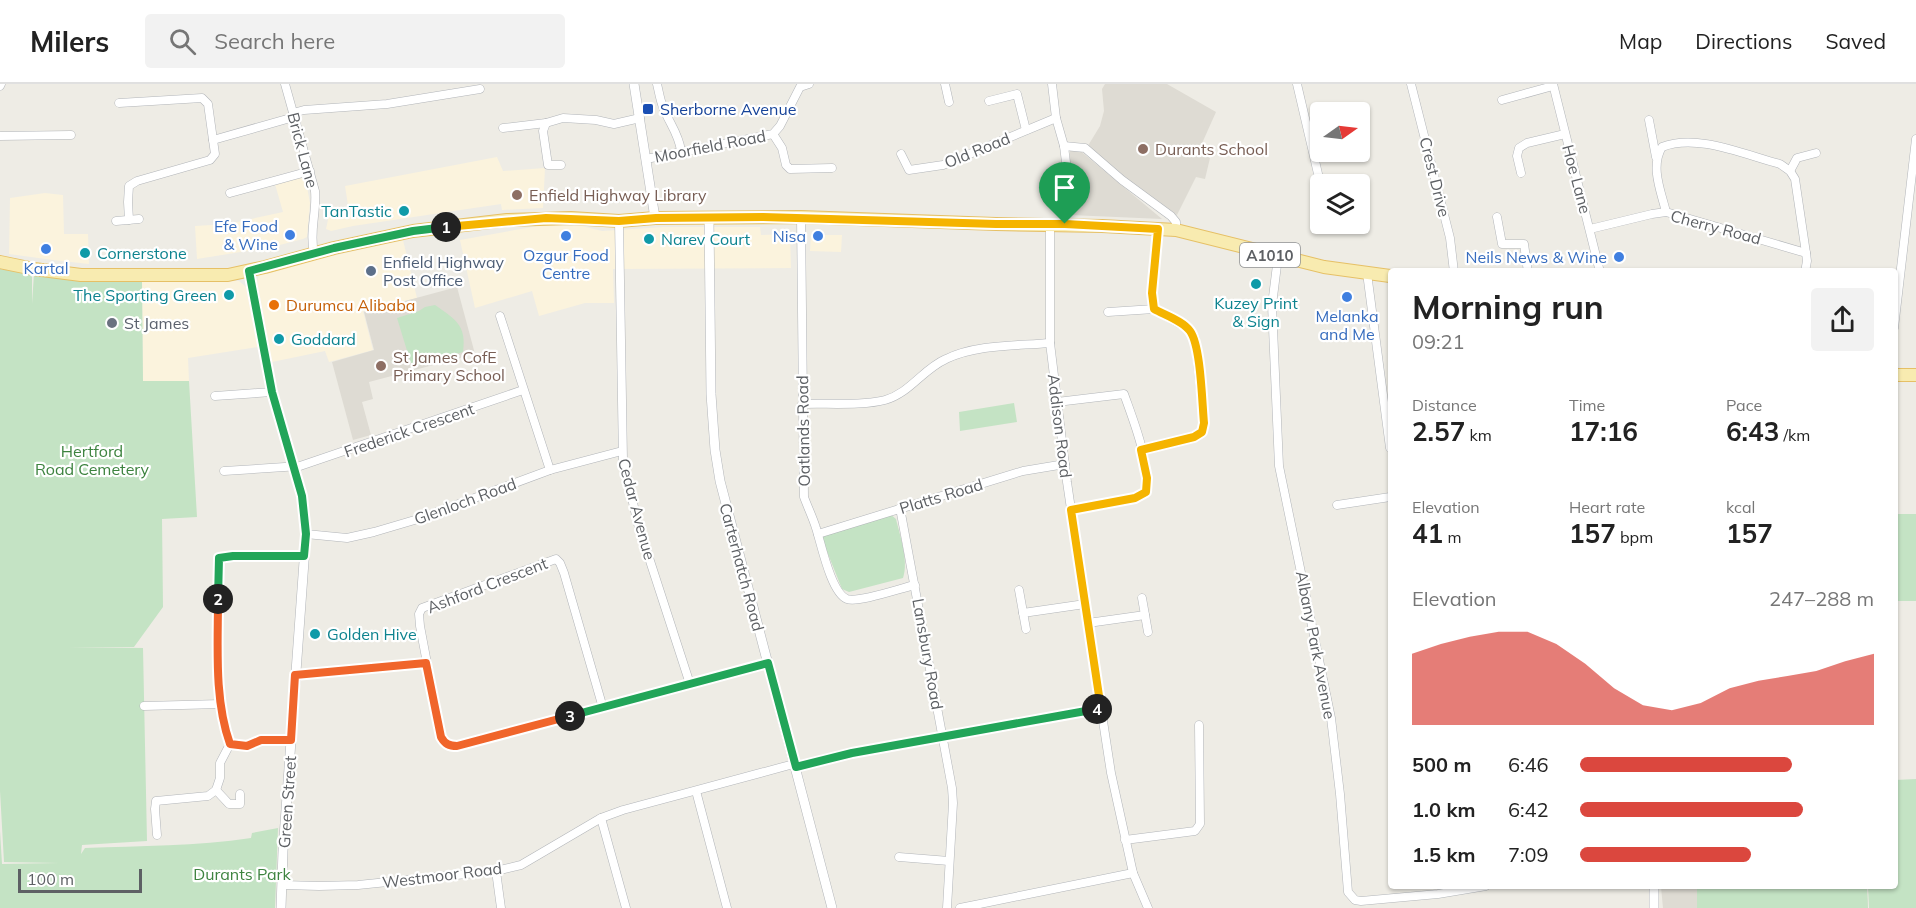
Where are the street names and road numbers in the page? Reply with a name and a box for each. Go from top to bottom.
street label: Brick Lane [283,110,323,190]
street label: Moorfield Road [653,125,767,167]
street label: Old Road [941,128,1013,172]
street label: Crest Drive [1415,135,1455,219]
street label: Hoe Lane [1558,142,1596,216]
street label: Cherry Road [1668,205,1764,249]
road number: A1010 [1240,243,1300,267]
street label: Addison Road [1044,373,1076,479]
street label: Oatlands Road [792,375,814,487]
street label: Frederick Crescent [341,398,477,462]
street label: Cedar Avenue [614,456,660,562]
street label: Glenloch Road [411,473,519,529]
street label: Platts Road [897,474,985,518]
street label: Carterhatch Road [715,501,769,633]
street label: Ashford Crescent [424,553,550,617]
street label: Albany Park Avenue [1292,569,1340,721]
street label: Lansbury Road [908,597,948,711]
street label: Green Street [274,755,300,849]
street label: Westmoor Road [381,858,503,892]

